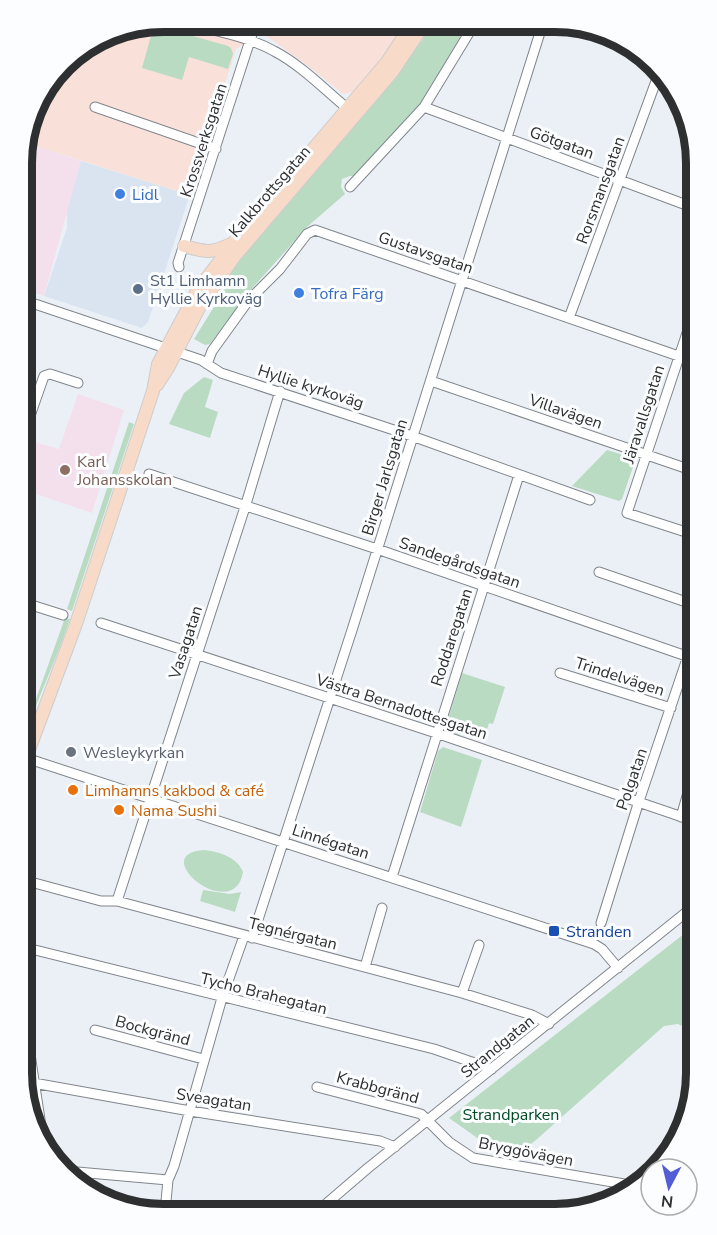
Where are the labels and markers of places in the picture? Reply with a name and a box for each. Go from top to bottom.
place label: Lidl [132,184,159,206]
marker: Lidl [113,187,127,201]
place label: St1 Limhamn Hyllie Kyrkoväg [150,270,262,310]
marker: St1 Limhamn Hyllie Kyrkoväg [131,282,145,296]
place label: Tofra Färg [311,283,384,305]
marker: Tofra Färg [292,286,306,300]
place label: Karl Johansskolan [76,451,172,491]
marker: Karl Johansskolan [58,463,72,477]
place label: Wesleykyrkan [83,742,184,764]
marker: Wesleykyrkan [64,745,78,759]
place label: Limhamns kakbod & café [85,780,264,802]
marker: Limhamns kakbod & café [66,783,80,797]
place label: Nama Sushi [131,800,217,822]
marker: Nama Sushi [112,803,126,817]
place label: Stranden [566,921,632,943]
marker: Stranden [547,924,561,938]

